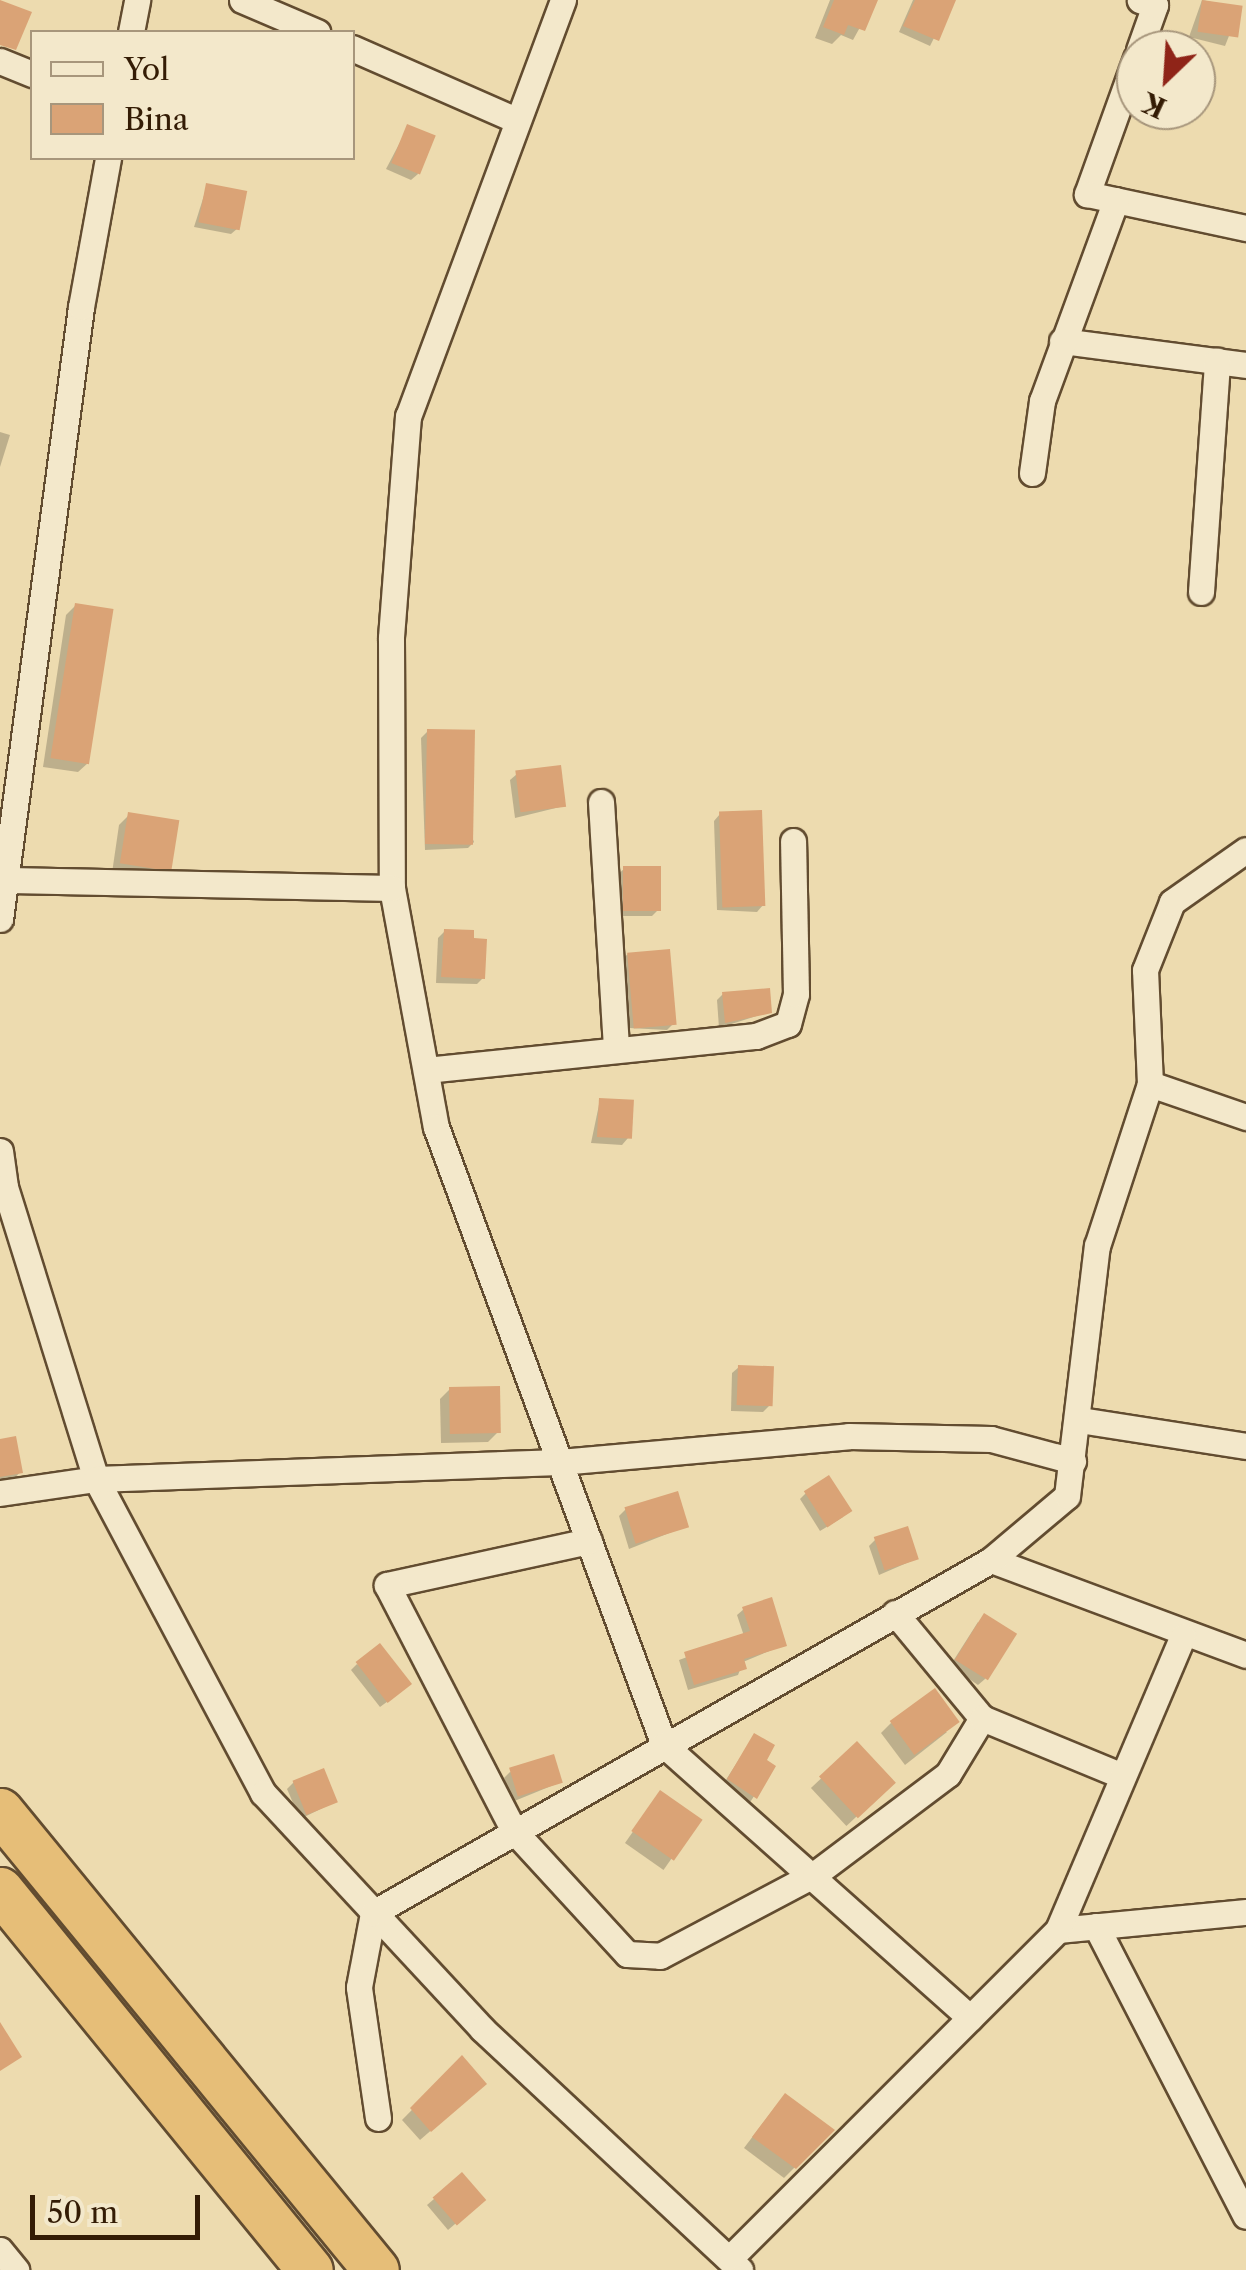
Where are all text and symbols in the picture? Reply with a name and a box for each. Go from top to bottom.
legend [30,30,355,160]
north arrow [1116,30,1216,130]
text: Yol [124,51,169,88]
text: K [1137,85,1171,126]
text: Bina [124,101,189,138]
scale bar [35,2175,205,2237]
text: 50 m [47,2194,118,2231]

